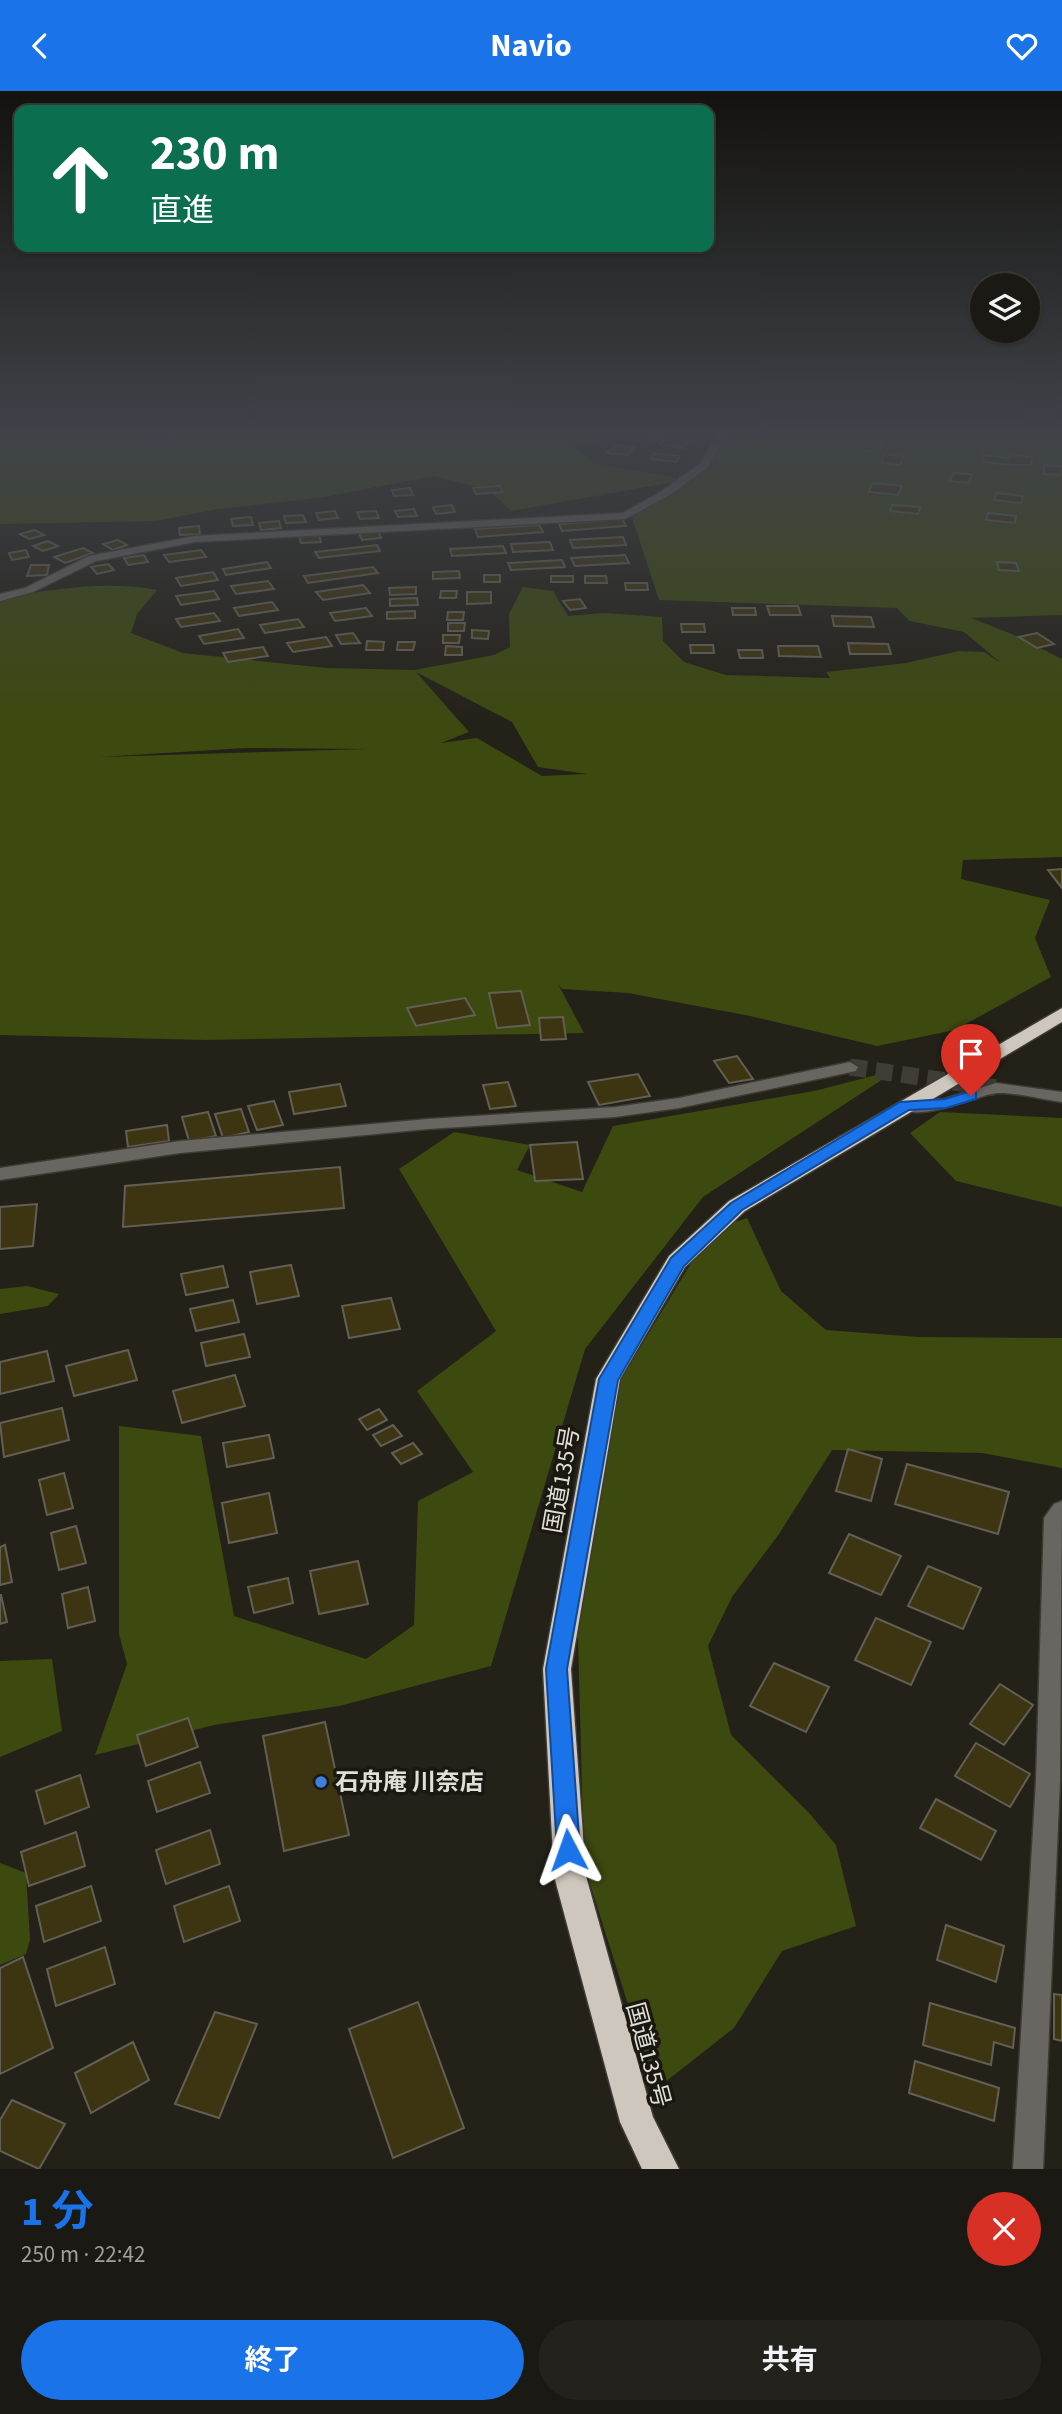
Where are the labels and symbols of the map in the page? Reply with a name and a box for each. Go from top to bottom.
pin [941,1024,1001,1096]
street label: 国道135号 [535,1424,589,1536]
place label: 石舟庵 川奈店 [335,1765,484,1800]
marker: 石舟庵 川奈店 [313,1774,329,1790]
position arrow [531,1813,605,1887]
street label: 国道135号 [617,1998,679,2112]

